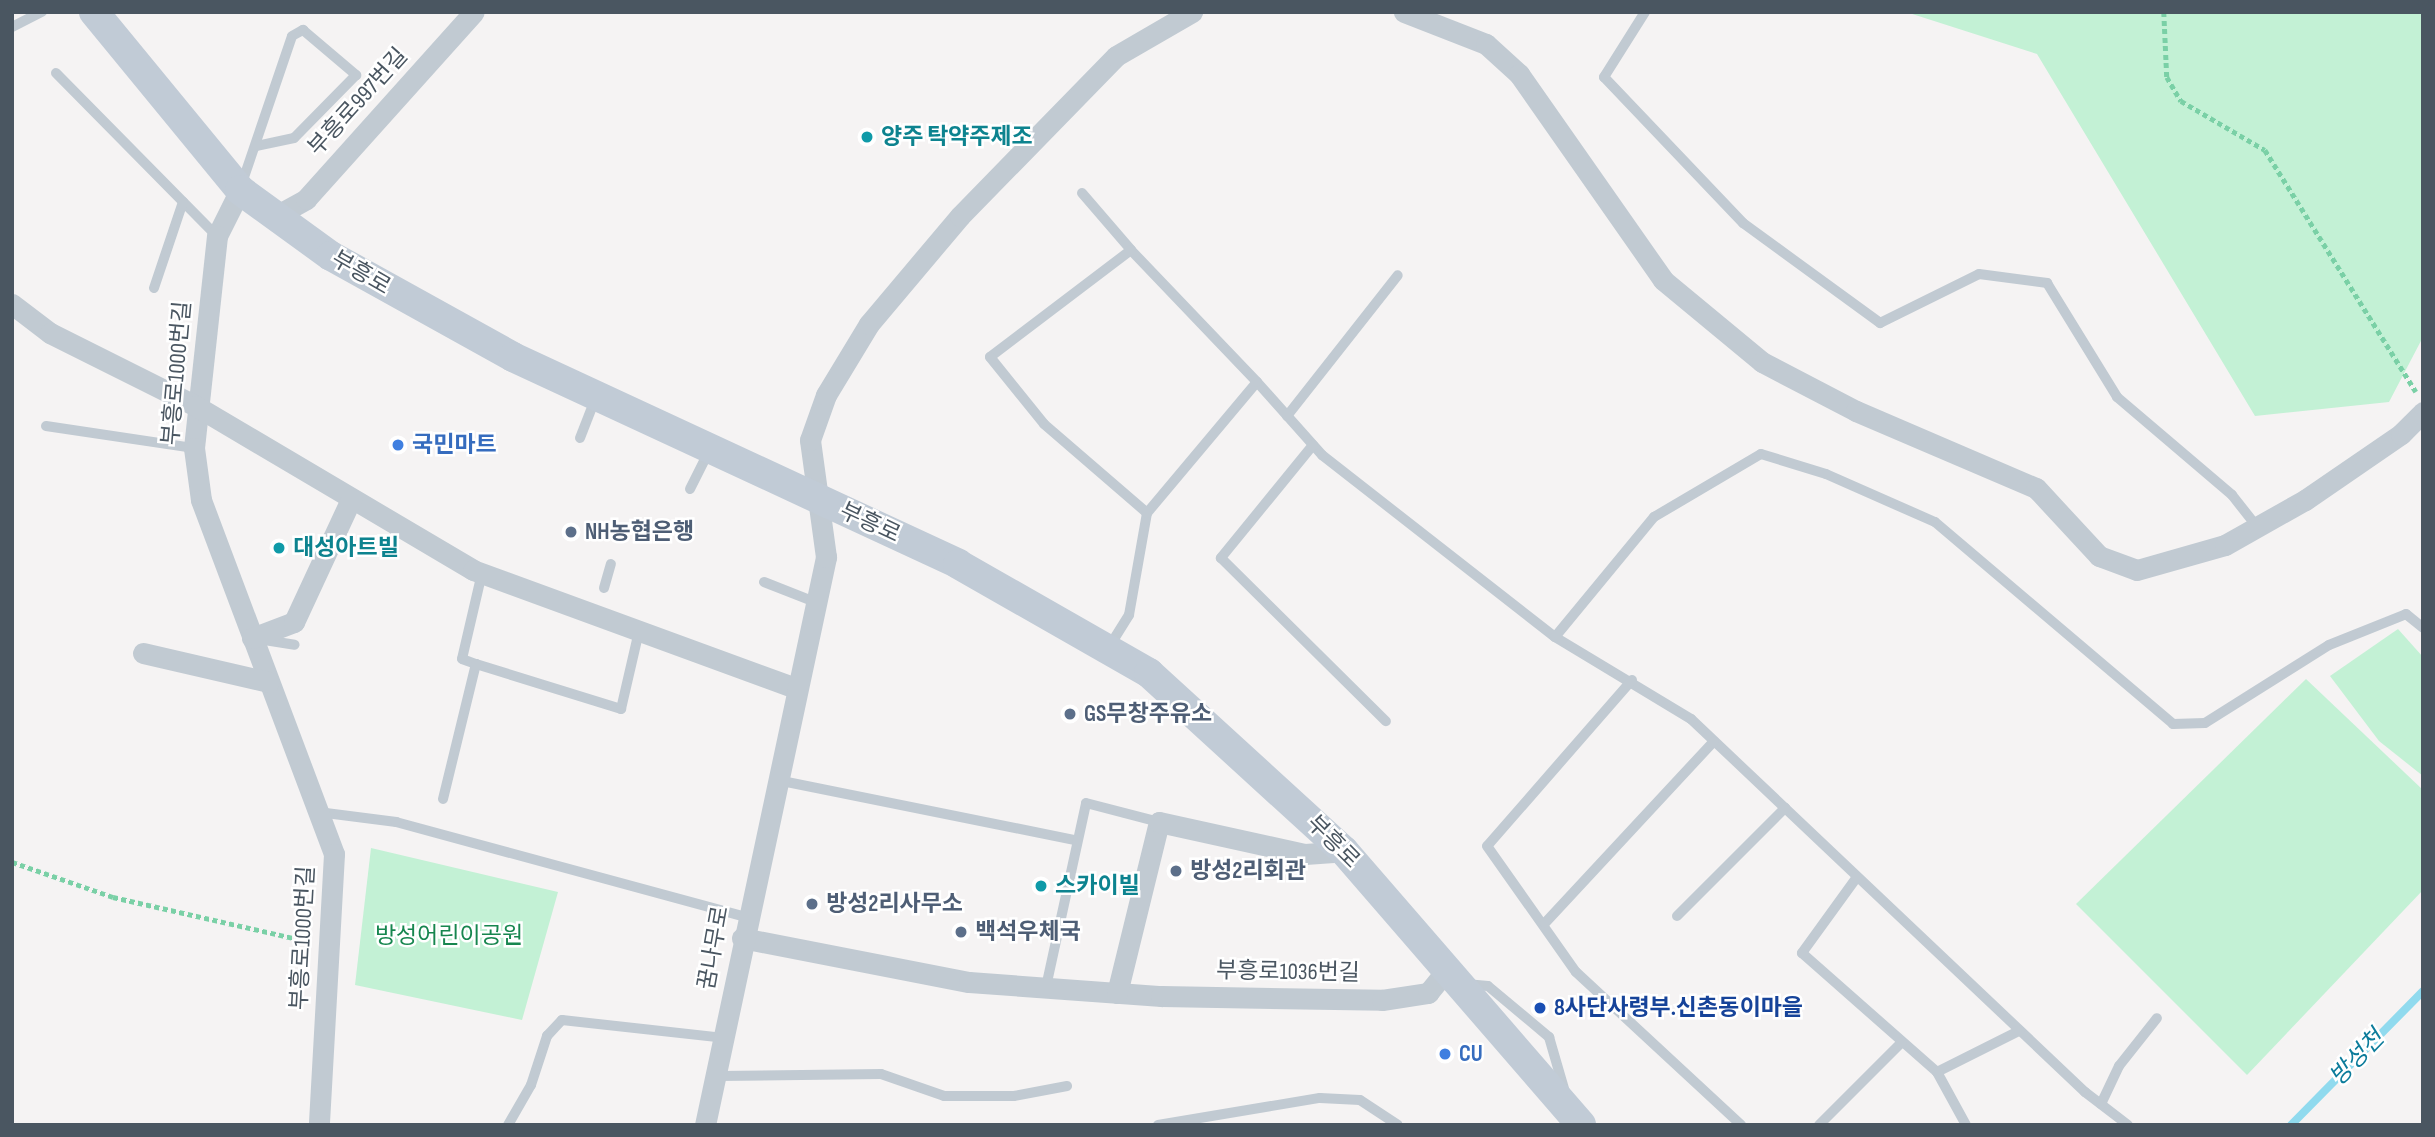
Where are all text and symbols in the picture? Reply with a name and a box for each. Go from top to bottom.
street label: 부흥로997번길 [302,42,414,162]
place label: 양주 탁약주제조 [881,123,1033,151]
marker: 양주 탁약주제조 [859,129,875,145]
street label: 부흥로 [327,245,395,301]
street label: 부흥로1000번길 [157,300,197,446]
place label: 국민마트 [412,431,497,459]
marker: 국민마트 [390,437,406,453]
street label: 부흥로 [835,497,905,549]
place label: NH농협은행 [585,518,694,546]
marker: NH농협은행 [563,524,579,540]
place label: 대성아트빌 [293,534,399,562]
marker: 대성아트빌 [271,540,287,556]
place label: GS무창주유소 [1084,700,1212,728]
marker: GS무창주유소 [1062,706,1078,722]
street label: 부흥로 [1301,810,1365,874]
place label: 방성2리회관 [1190,857,1306,885]
marker: 방성2리회관 [1168,863,1184,879]
street label: 부흥로1000번길 [285,865,321,1011]
place label: 스카이빌 [1055,872,1140,900]
marker: 스카이빌 [1033,878,1049,894]
place label: 방성2리사무소 [826,890,963,918]
marker: 방성2리사무소 [804,896,820,912]
street label: 꿈나무로 [693,904,735,992]
place label: 백석우체국 [975,918,1081,946]
park label: 방성어린이공원 [375,922,523,950]
marker: 백석우체국 [953,924,969,940]
street label: 부흥로1036번길 [1216,957,1360,987]
place label: 8사단사령부.신촌동이마을 [1554,994,1803,1022]
marker: 8사단사령부.신촌동이마을 [1532,1000,1548,1016]
water label: 방성천 [2324,1024,2390,1092]
place label: CU [1459,1040,1483,1068]
marker: CU [1437,1046,1453,1062]

